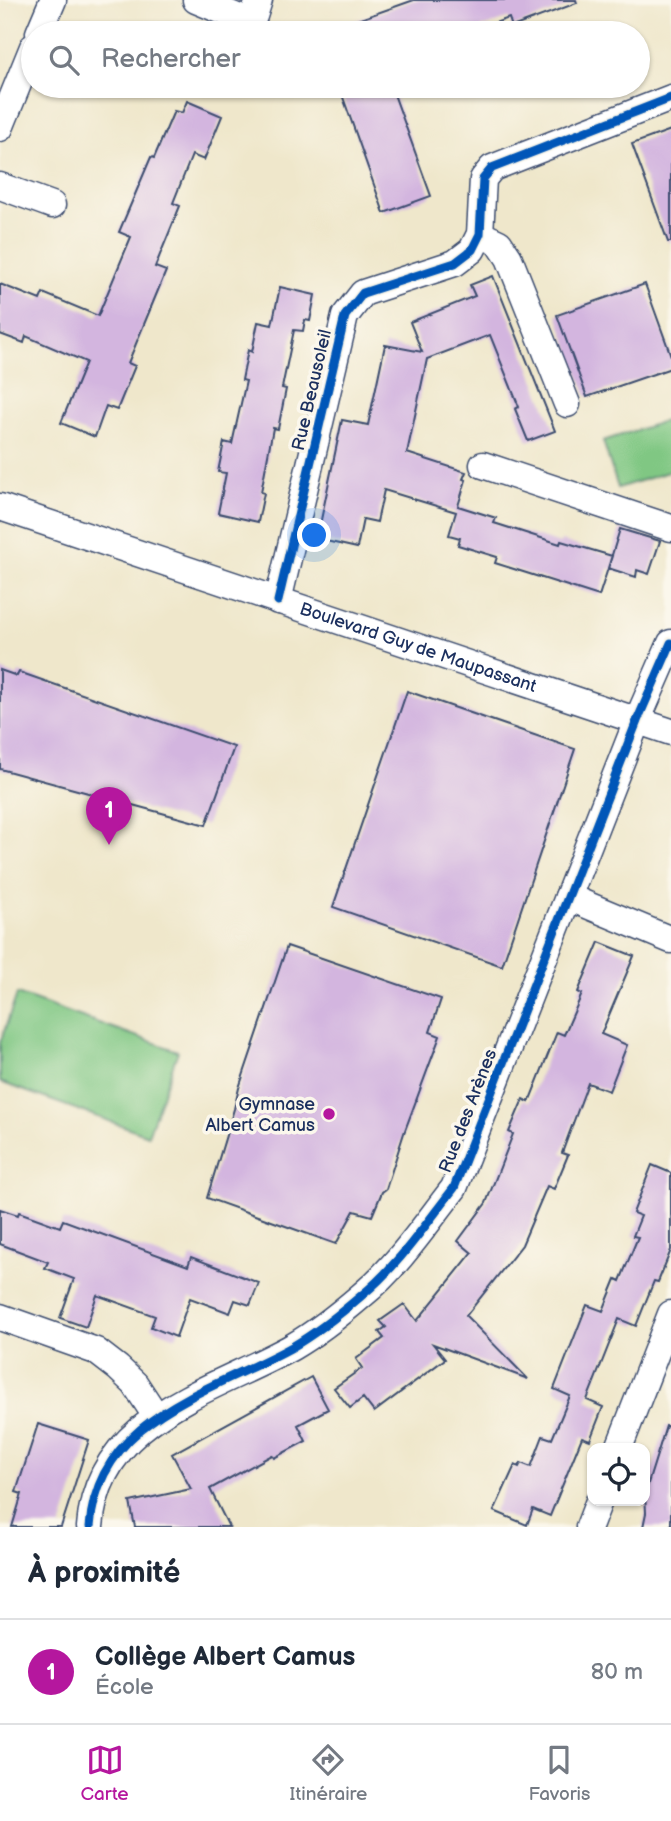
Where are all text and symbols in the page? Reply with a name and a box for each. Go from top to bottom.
search box [21,21,650,98]
icon: search [45,41,83,79]
text: Rechercher [101,44,240,75]
street label: Rue Beausoleil [288,327,336,453]
your location [297,518,331,552]
street label: Boulevard Guy de Maupassant [297,598,540,697]
pin: 1 [86,787,132,845]
street label: Rue des Arènes [435,1046,501,1176]
place label: Gymnase Albert Camus [205,1094,315,1136]
marker: Gymnase Albert Camus [321,1106,337,1122]
map controls [587,1443,650,1506]
button: locate [587,1443,650,1506]
text: À proximité [28,1555,180,1591]
text: Collège Albert Camus [95,1642,355,1673]
text: 1 [46,1658,56,1686]
text: 80 m [591,1658,643,1686]
text: École [95,1673,154,1701]
tab: Carte [81,1741,128,1806]
tab: Itinéraire [290,1741,367,1806]
tab: Favoris [528,1741,590,1806]

